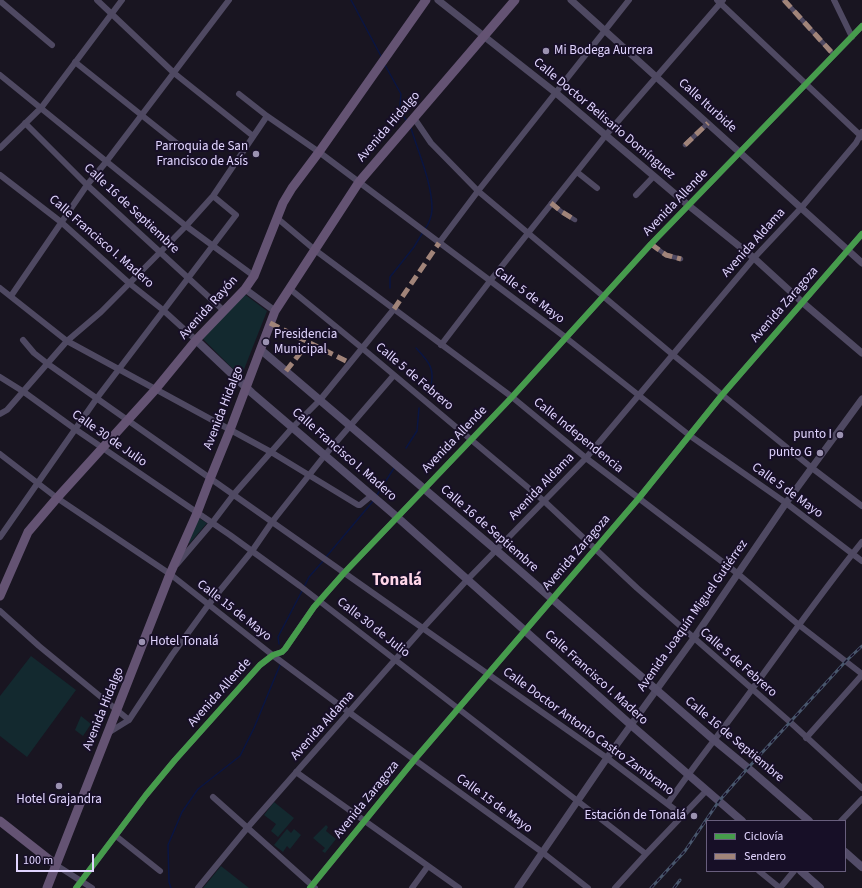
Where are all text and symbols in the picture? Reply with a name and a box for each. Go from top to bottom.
place label: Mi Bodega Aurrera [554,43,653,59]
marker: Mi Bodega Aurrera [541,46,551,56]
street label: Calle Doctor Belisario Domínguez [530,55,678,183]
street label: Calle Iturbide [675,76,739,136]
street label: Avenida Hidalgo [354,89,424,165]
place label: Parroquia de San Francisco de Asís [155,139,248,170]
marker: Parroquia de San Francisco de Asís [251,149,261,159]
street label: Calle 16 de Septiembre [80,161,182,257]
street label: Avenida Allende [640,166,712,240]
street label: Calle Francisco I. Madero [45,192,157,292]
street label: Avenida Aldama [719,205,789,281]
street label: Calle 5 de Mayo [491,264,567,328]
street label: Avenida Zaragoza [748,264,822,346]
street label: Avenida Rayón [176,273,242,343]
place label: Presidencia Municipal [274,327,337,358]
marker: Presidencia Municipal [261,337,271,347]
street label: Calle 5 de Febrero [372,340,456,414]
street label: Avenida Hidalgo [201,364,247,452]
street label: Calle Independencia [530,395,626,477]
street label: Avenida Allende [419,403,491,477]
street label: Calle Francisco I. Madero [288,405,400,505]
street label: Calle 30 de Julio [68,407,150,471]
place label: punto I [793,427,832,443]
marker: punto I [835,430,845,440]
place label: punto G [769,445,812,461]
marker: punto G [815,448,825,458]
street label: Avenida Aldama [506,450,578,524]
street label: Calle 5 de Mayo [748,460,826,522]
street label: Calle 16 de Septiembre [437,482,541,576]
street label: Avenida Zaragoza [540,512,614,594]
street label: Avenida Joaquín Miguel Gutiérrez [635,537,751,695]
district label: Tonalá [372,571,422,591]
street label: Calle 15 de Mayo [194,577,274,645]
street label: Calle 30 de Julio [333,595,413,661]
street label: Calle 5 de Febrero [696,625,780,701]
street label: Calle Francisco I. Madero [541,627,651,729]
place label: Hotel Tonalá [150,634,219,650]
marker: Hotel Tonalá [137,637,147,647]
street label: Avenida Allende [185,655,255,731]
street label: Avenida Hidalgo [80,665,128,753]
street label: Calle Doctor Antonio Castro Zambrano [499,665,677,799]
street label: Avenida Aldama [288,688,358,764]
street label: Calle 16 de Septiembre [681,694,787,786]
street label: Avenida Zaragoza [331,758,403,842]
street label: Calle 15 de Mayo [453,771,535,837]
marker: Hotel Grajandra [54,781,64,791]
place label: Hotel Grajandra [16,792,102,808]
place label: Estación de Tonalá [584,808,686,824]
marker: Estación de Tonalá [689,811,699,821]
legend [706,820,846,872]
text: Ciclovía [744,828,783,845]
scale bar [18,846,96,872]
text: Sendero [744,848,786,865]
text: 100 m [23,852,53,869]

